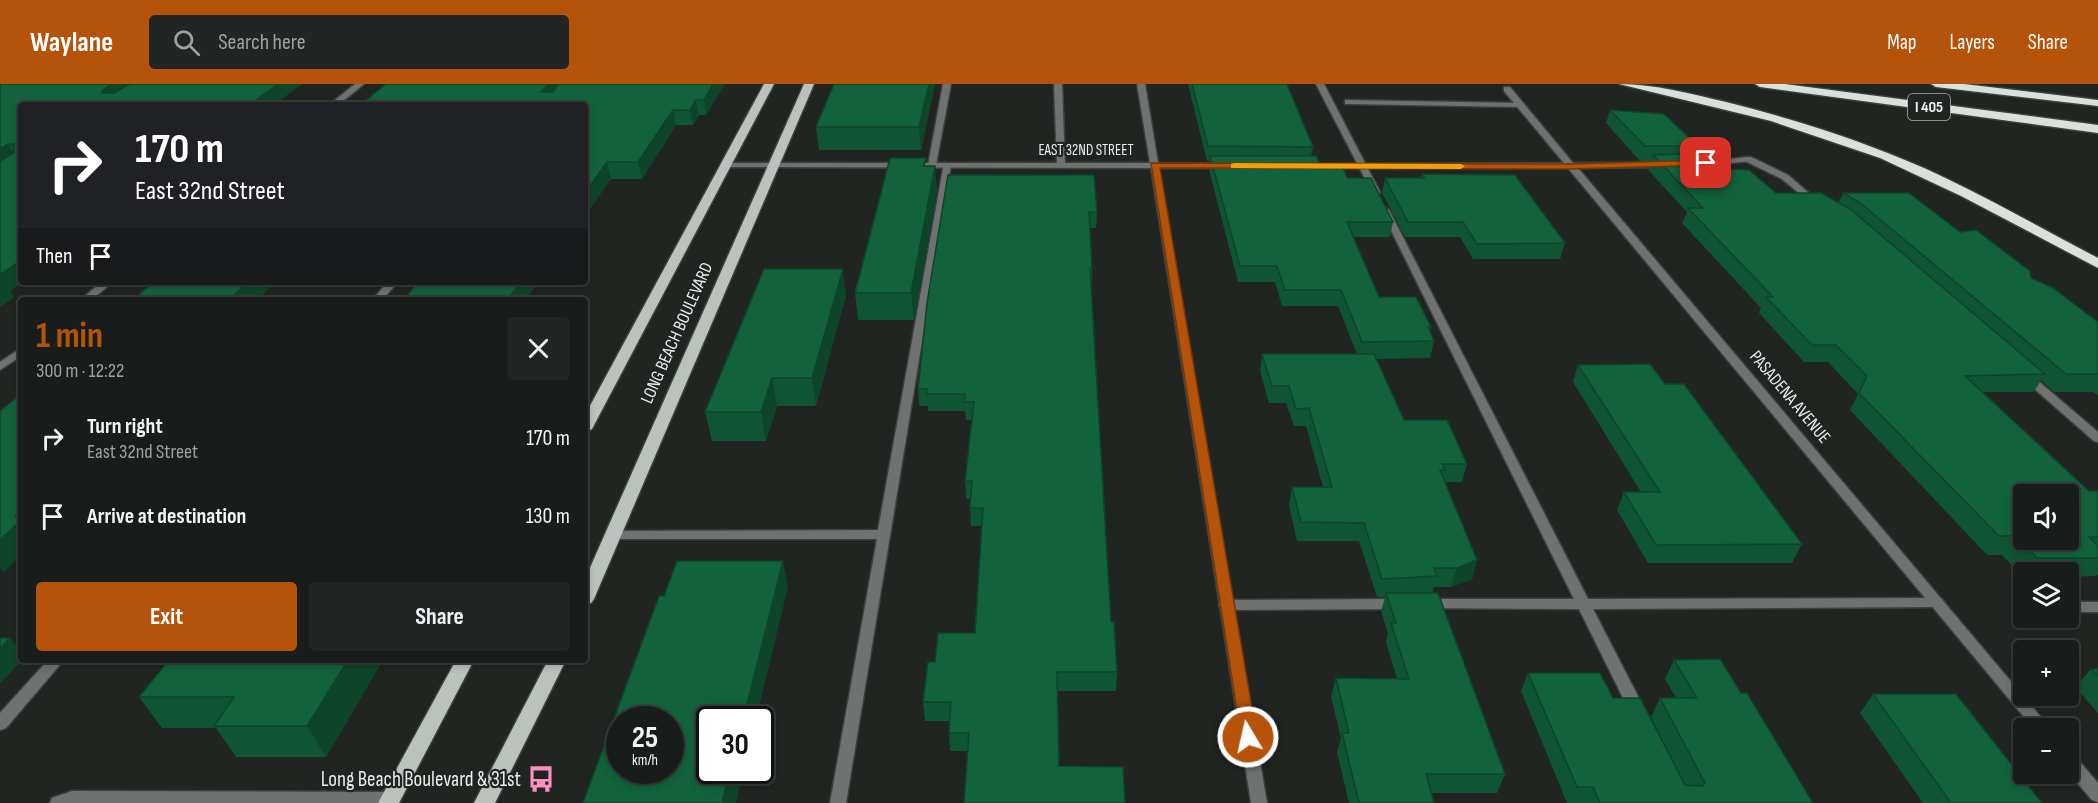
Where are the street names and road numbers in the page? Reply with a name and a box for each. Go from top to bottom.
road number: I 405 [1908,94,1950,120]
street label: EAST 32ND STREET [1039,141,1133,160]
street label: LONG BEACH BOULEVARD [636,259,718,407]
street label: PASADENA AVENUE [1745,346,1835,448]

